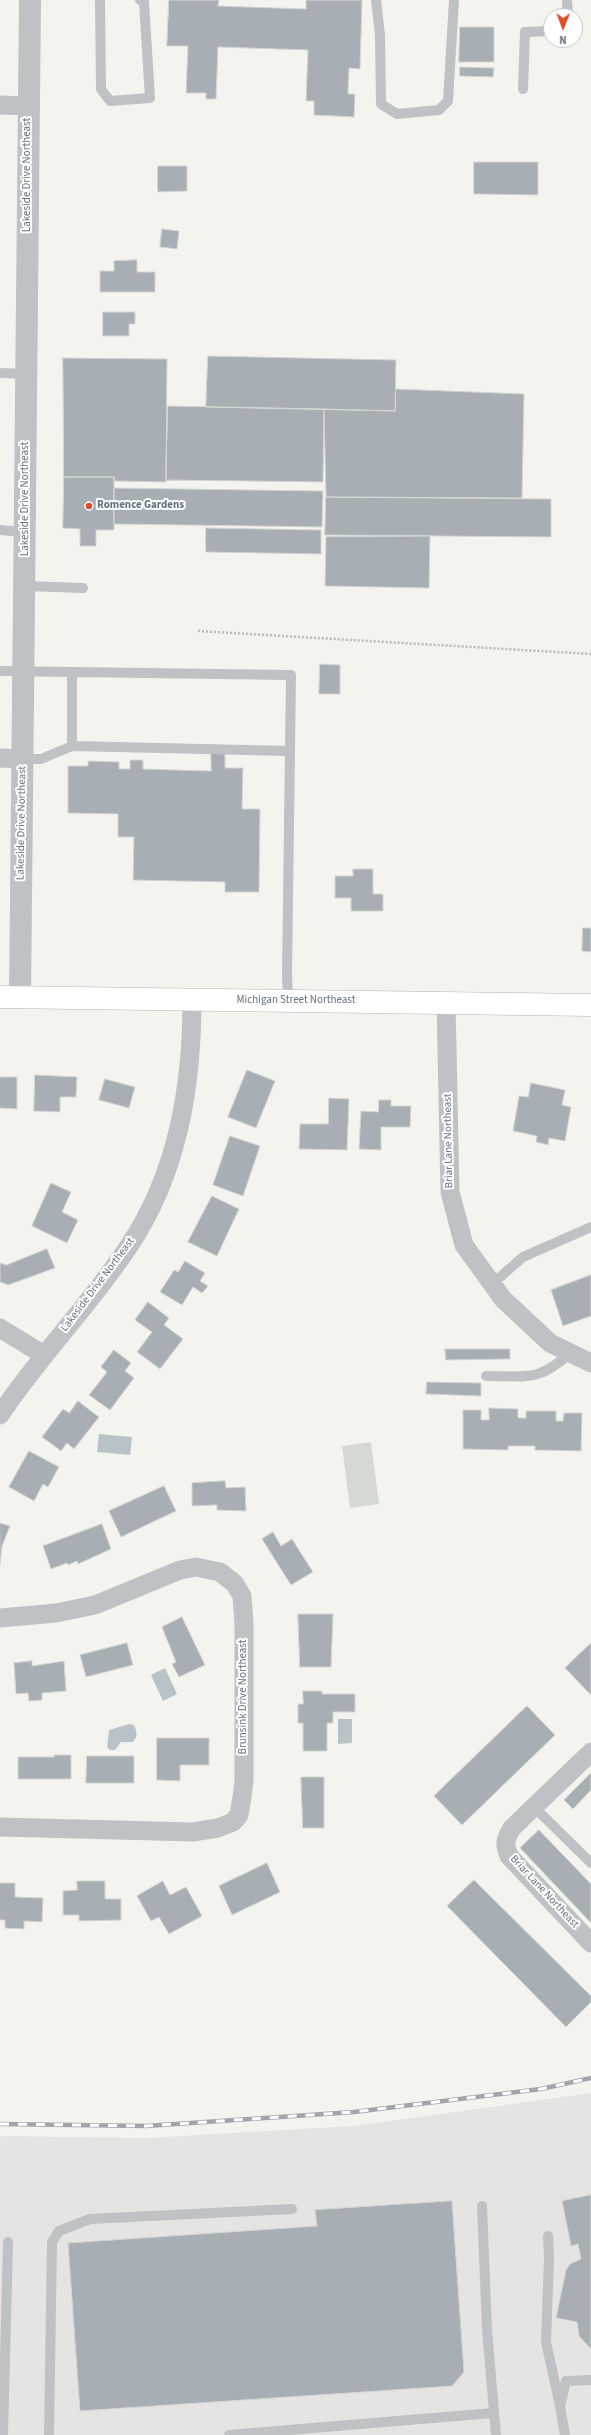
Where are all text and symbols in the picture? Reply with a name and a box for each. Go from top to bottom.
north arrow [543,8,583,48]
text: N [559,32,567,47]
street label: Lakeside Drive Northeast [21,118,35,232]
street label: Lakeside Drive Northeast [19,442,33,556]
place label: Romence Gardens [97,499,184,513]
marker: Romence Gardens [84,501,94,511]
street label: Lakeside Drive Northeast [14,766,30,880]
street label: Michigan Street Northeast [237,994,355,1008]
street label: Briar Lane Northeast [442,1094,456,1188]
street label: Lakeside Drive Northeast [58,1235,138,1335]
street label: Brunsink Drive Northeast [237,1640,251,1754]
street label: Briar Lane Northeast [507,1853,581,1931]

